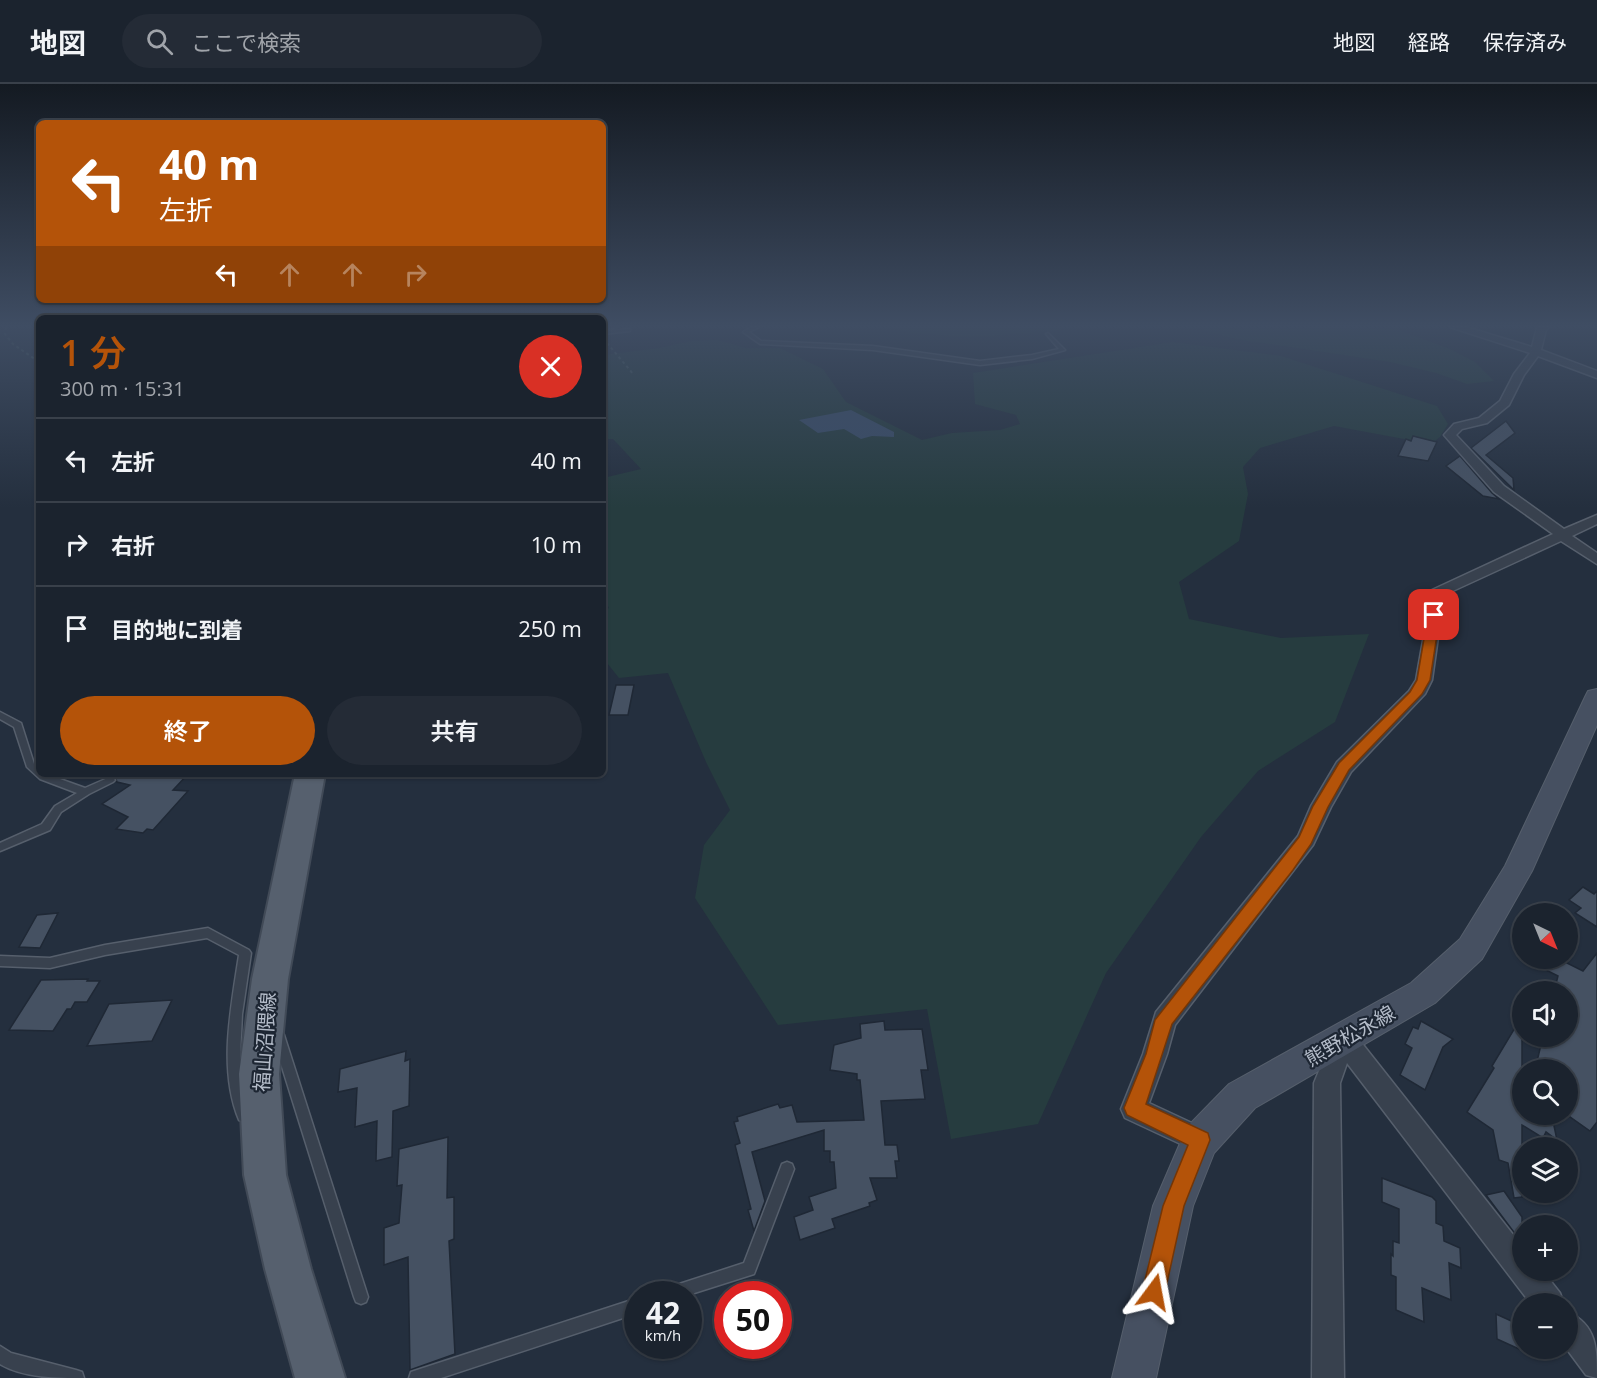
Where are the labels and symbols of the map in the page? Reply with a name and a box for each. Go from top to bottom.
pin [1408,589,1459,640]
north arrow [1512,903,1578,969]
street label: 福山沼隈線 [248,991,281,1093]
street label: 熊野松永線 [1300,999,1400,1072]
position arrow [1122,1260,1186,1324]
speed limit sign: 50 [714,1281,792,1359]

